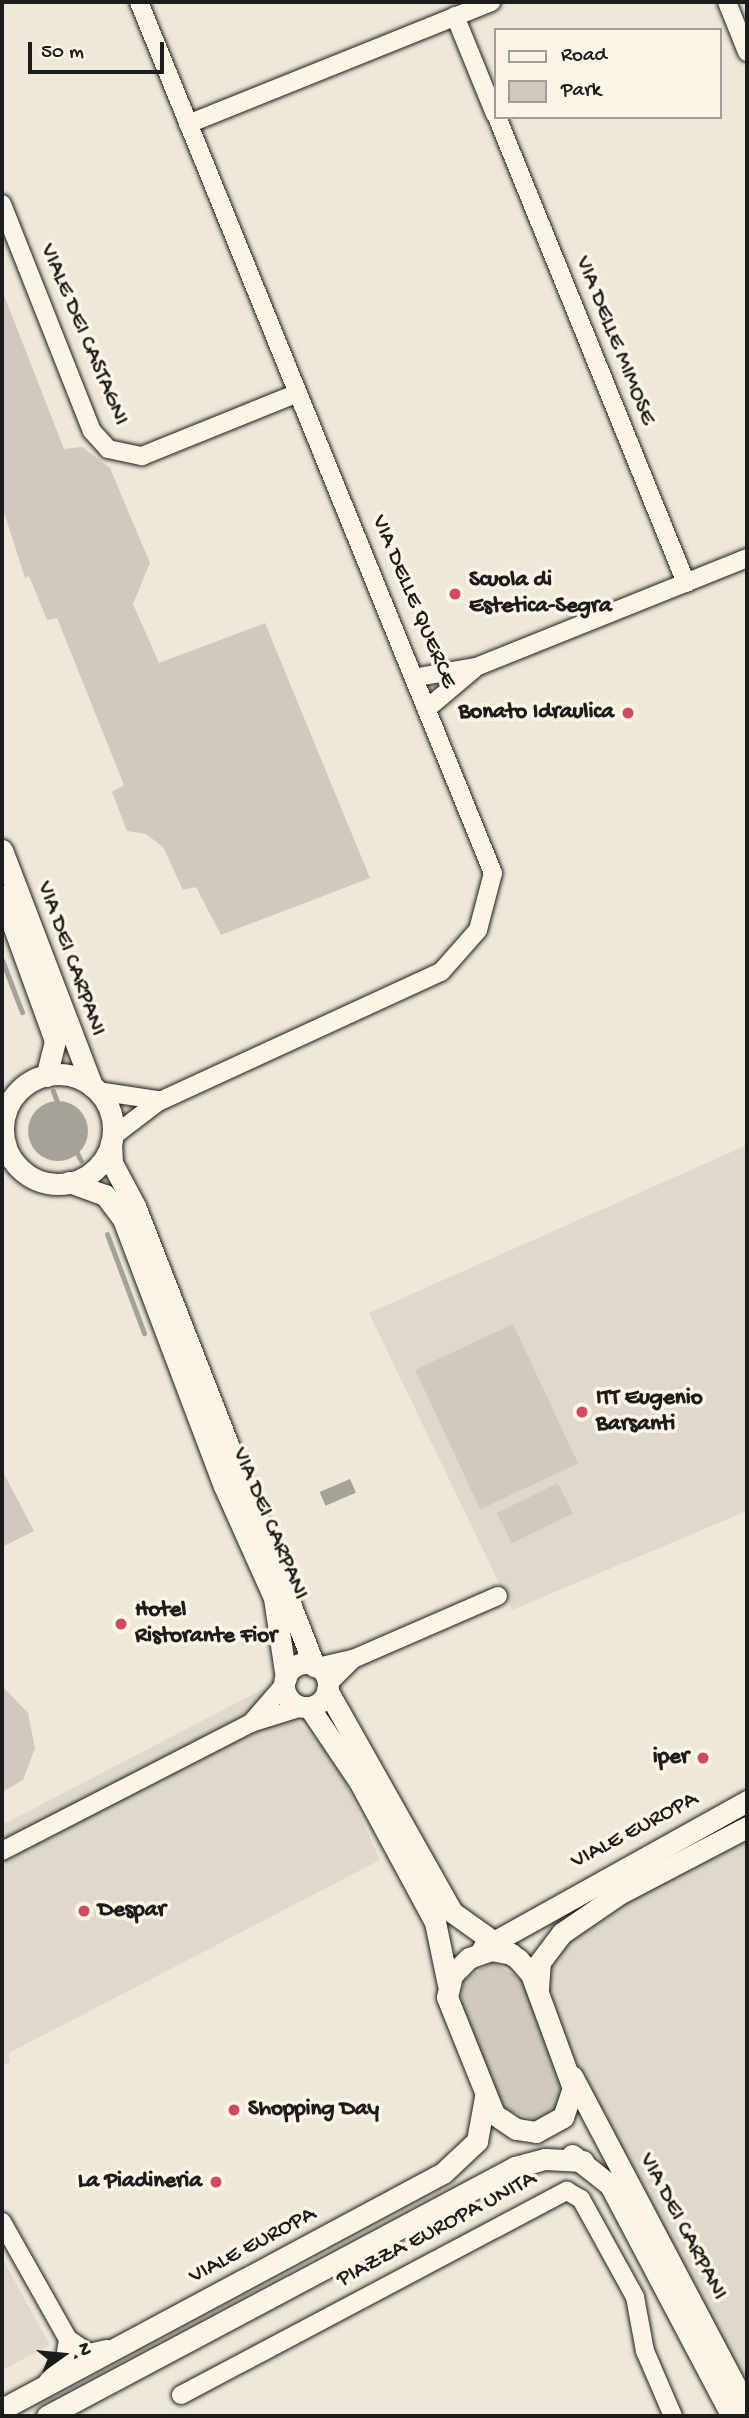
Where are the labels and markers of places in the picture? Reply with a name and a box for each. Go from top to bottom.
place label: Scuola di Estetica-Segra [469,567,612,621]
marker: Scuola di Estetica-Segra [447,586,463,602]
place label: Bonato Idraulica [458,699,614,727]
marker: Bonato Idraulica [620,705,636,721]
place label: ITT Eugenio Barsanti [596,1385,703,1439]
marker: ITT Eugenio Barsanti [574,1404,590,1420]
place label: Hotel Ristorante Fior [135,1597,277,1651]
marker: Hotel Ristorante Fior [113,1616,129,1632]
place label: iper [653,1744,689,1772]
marker: iper [695,1750,711,1766]
place label: Despar [98,1897,166,1925]
marker: Despar [76,1903,92,1919]
place label: Shopping Day [248,2096,379,2124]
marker: Shopping Day [226,2102,242,2118]
place label: La Piadineria [78,2168,202,2196]
marker: La Piadineria [208,2174,224,2190]

